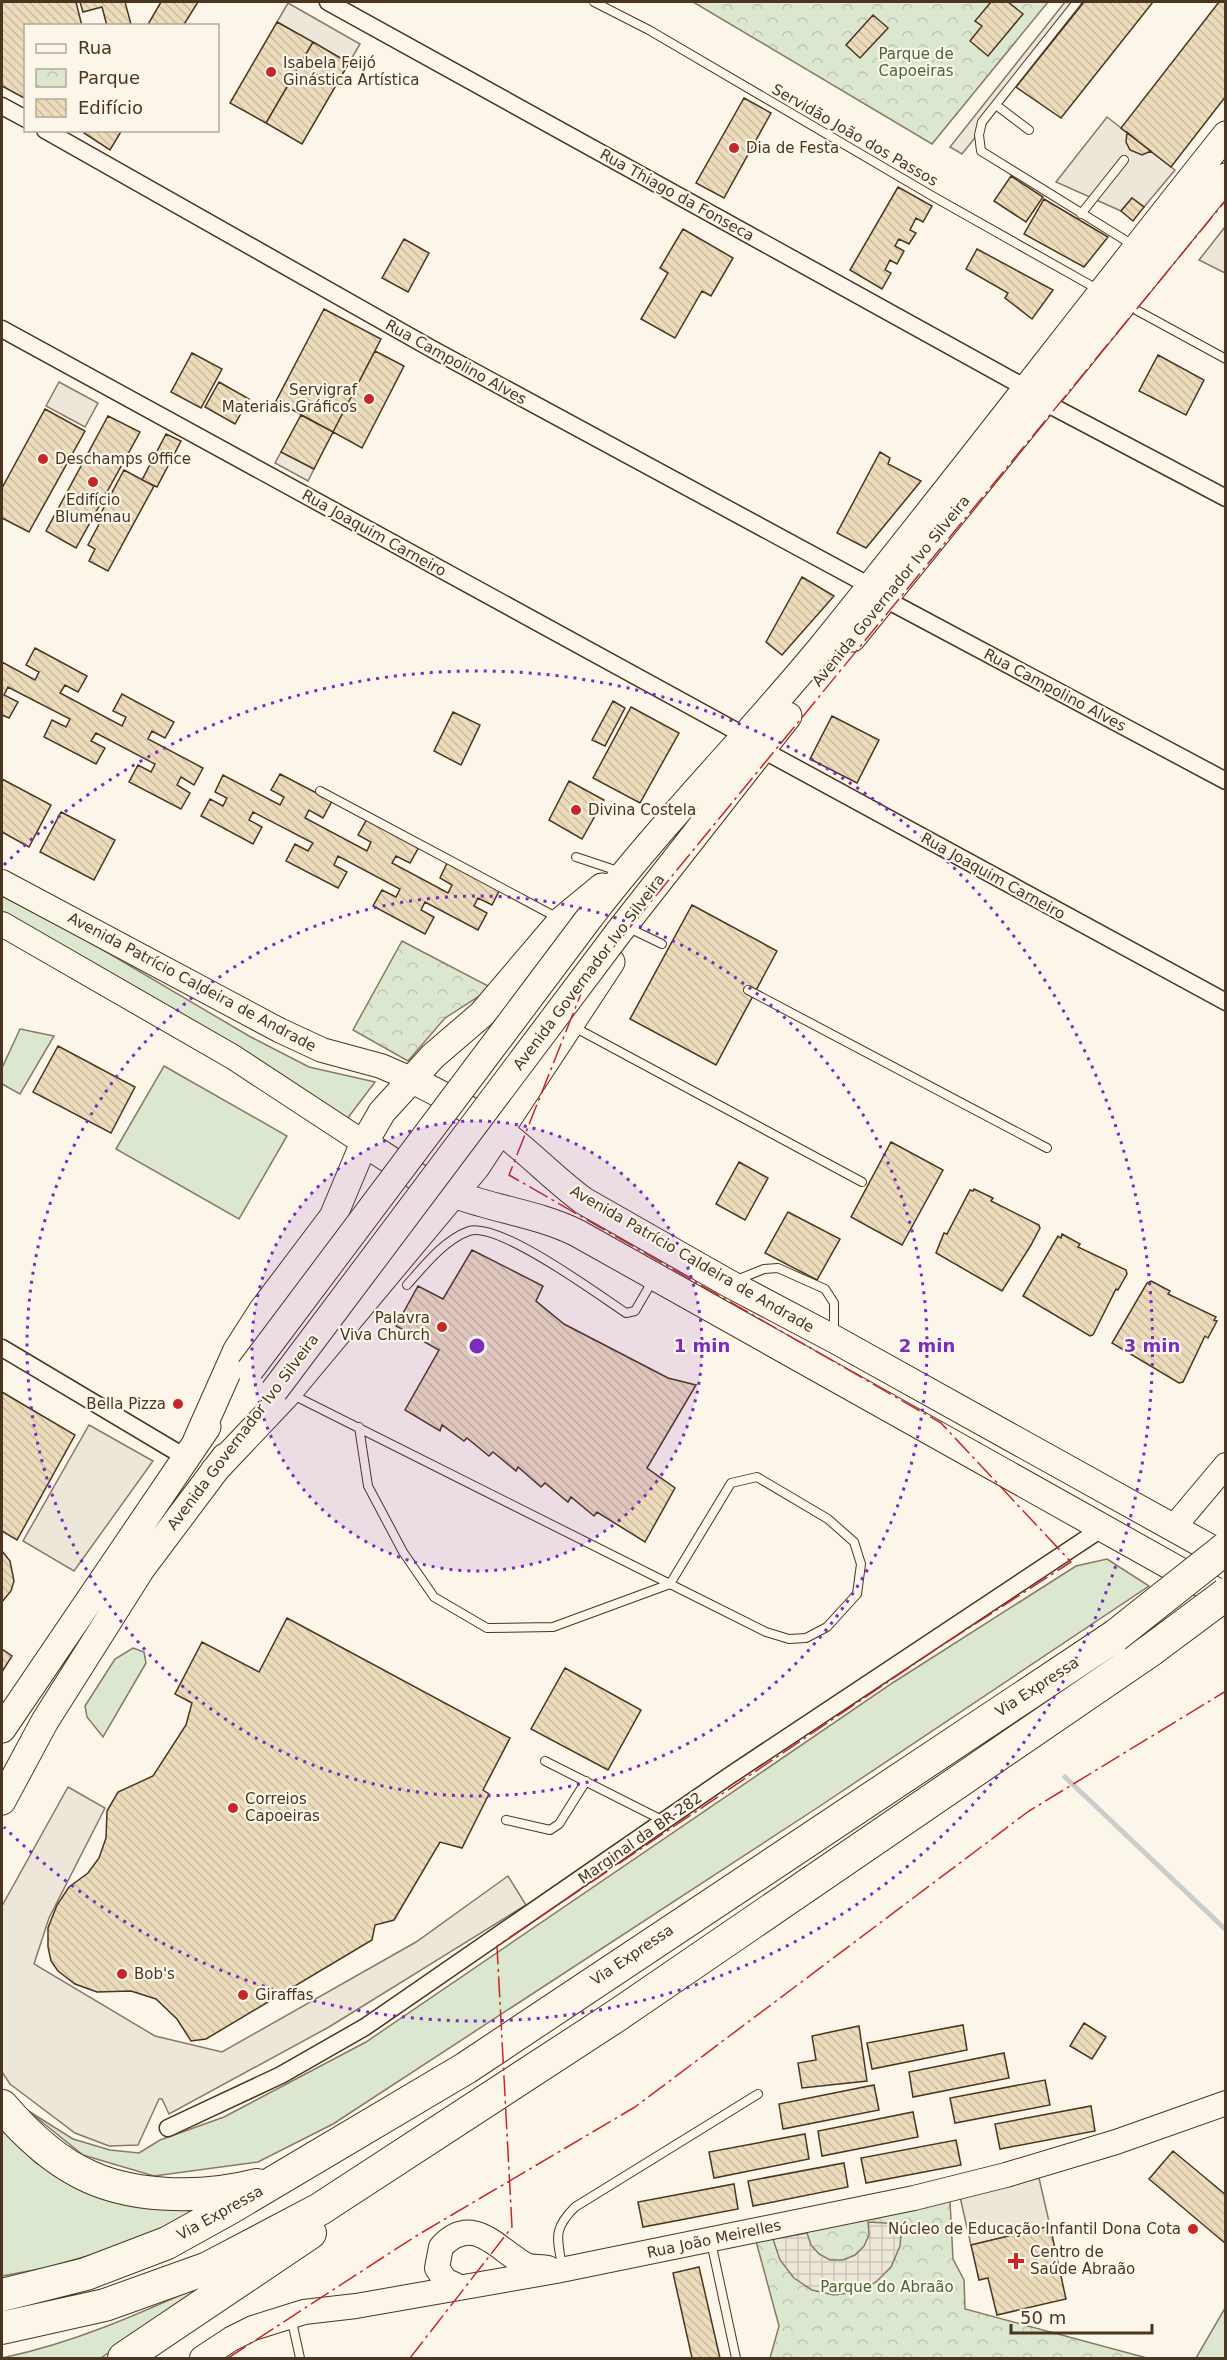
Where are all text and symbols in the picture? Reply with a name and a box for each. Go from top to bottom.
legend [24,24,219,132]
text: Rua [78,37,112,58]
park label: Parque de Capoeiras [878,45,954,80]
place label: Isabela Feijó Ginástica Artística [283,54,419,89]
marker: Isabela Feijó Ginástica Artística [264,65,278,79]
text: Parque [78,67,140,88]
street label: Servidão João dos Passos [769,80,941,190]
text: Edifício [78,97,143,118]
place label: Dia de Festa [746,139,839,157]
marker: Dia de Festa [727,141,741,155]
street label: Rua Thiago da Fonseca [597,145,757,245]
street label: Rua Campolino Alves [382,316,530,408]
place label: Servigraf Materiais Gráficos [222,381,358,416]
marker: Servigraf Materiais Gráficos [362,392,376,406]
place label: Deschamps Office [55,450,191,468]
marker: Deschamps Office [36,452,50,466]
marker: Edifício Blumenau [86,475,100,489]
street label: Rua Joaquim Carneiro [299,486,449,580]
place label: Edifício Blumenau [55,491,131,526]
street label: Avenida Governador Ivo Silveira [808,492,974,690]
street label: Rua Campolino Alves [981,645,1129,735]
place label: Divina Costela [588,801,696,819]
marker: Divina Costela [569,803,583,817]
street label: Rua Joaquim Carneiro [918,829,1068,923]
street label: Avenida Governador Ivo Silveira [509,871,669,1073]
street label: Avenida Patrício Caldeira de Andrade [65,909,319,1055]
street label: Avenida Patrício Caldeira de Andrade [567,1182,817,1336]
place label: Palavra Viva Church [340,1309,430,1344]
marker: Palavra Viva Church [435,1320,449,1334]
street label: Avenida Governador Ivo Silveira [163,1331,323,1533]
text: 1 min [674,1335,730,1356]
text: 2 min [899,1335,955,1356]
text: 3 min [1124,1335,1180,1356]
centre of rings [467,1336,487,1356]
place label: Bella Pizza [86,1395,166,1413]
marker: Bella Pizza [171,1397,185,1411]
street label: Via Expressa [992,1653,1082,1721]
street label: Marginal da BR-282 [575,1788,705,1888]
place label: Correios Capoeiras [245,1790,320,1825]
marker: Correios Capoeiras [226,1801,240,1815]
street label: Via Expressa [587,1921,677,1989]
place label: Bob's [134,1965,175,1983]
marker: Bob's [115,1967,129,1981]
place label: Giraffas [255,1986,314,2004]
marker: Giraffas [236,1988,250,2002]
street label: Via Expressa [174,2182,266,2244]
street label: Rua João Meirelles [645,2216,783,2262]
place label: Núcleo de Educação Infantil Dona Cota [888,2220,1181,2238]
marker: Núcleo de Educação Infantil Dona Cota [1186,2222,1200,2236]
place label: Centro de Saúde Abraão [1030,2243,1135,2278]
marker: Centro de Saúde Abraão [1007,2252,1025,2270]
park label: Parque do Abraão [820,2278,954,2296]
scale bar [1011,2297,1152,2335]
text: 50 m [1020,2307,1066,2328]

